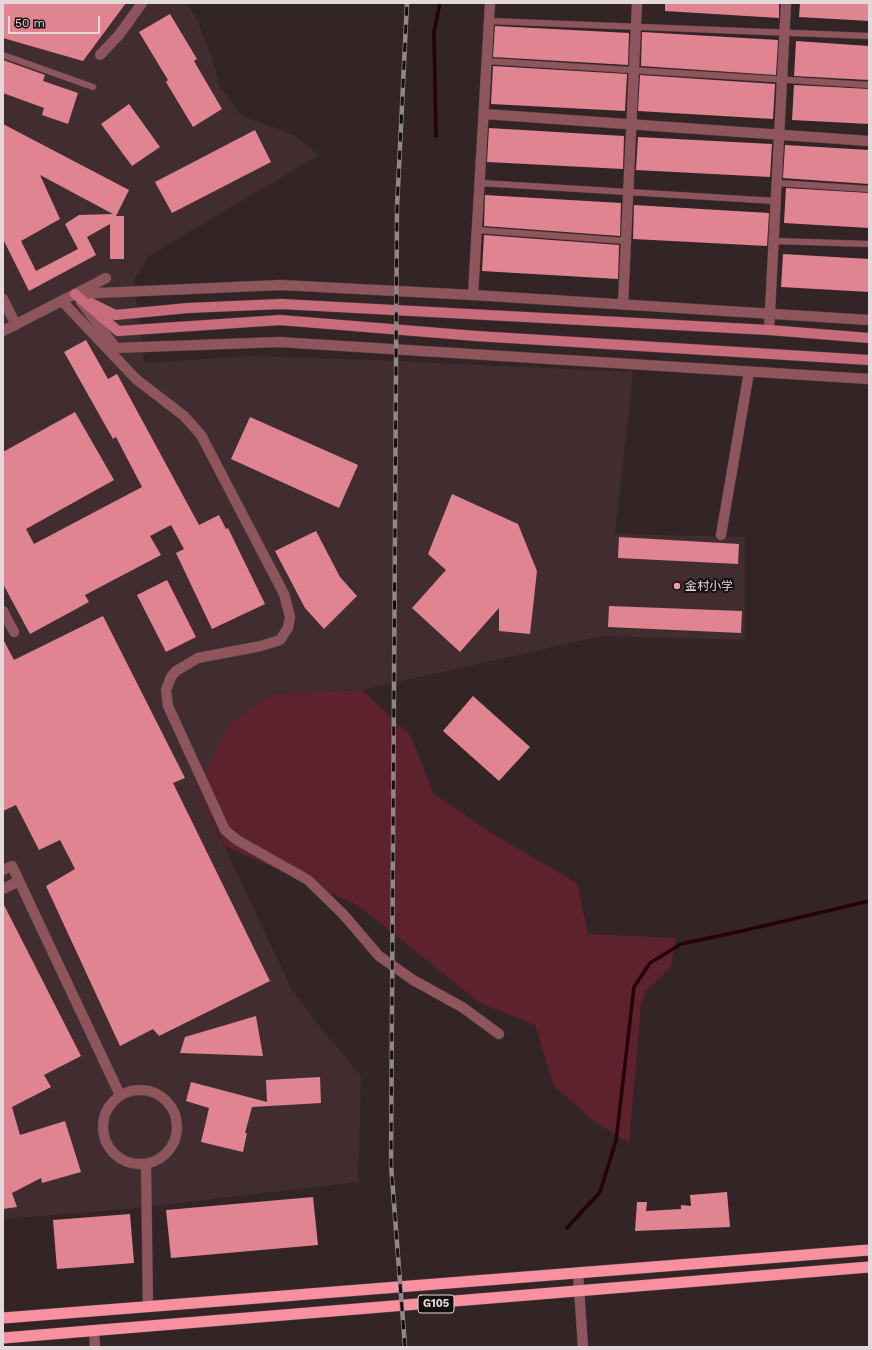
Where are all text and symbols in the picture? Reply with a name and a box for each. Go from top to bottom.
scale bar [10,8,102,34]
text: 50 m [15,16,45,30]
place label: 金村小学 [685,579,733,593]
marker: 金村小学 [672,581,682,591]
road number: G105 [418,1295,454,1313]

